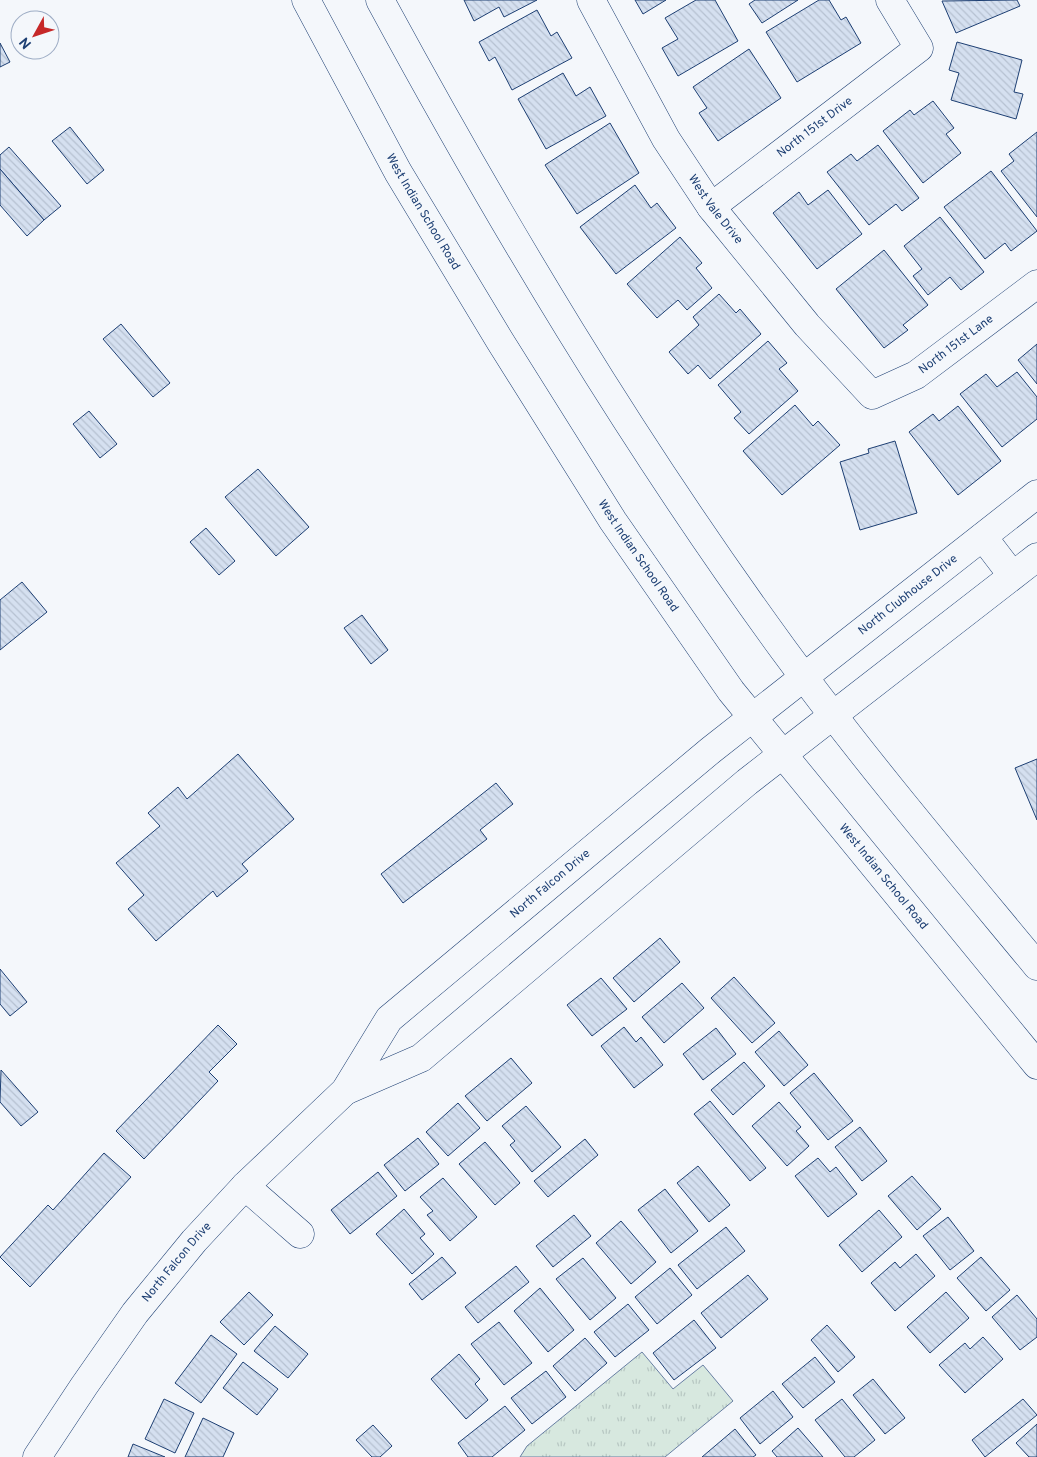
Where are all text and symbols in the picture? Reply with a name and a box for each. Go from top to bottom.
north arrow [10,10,60,60]
text: N [16,33,36,52]
street label: North 151st Drive [774,93,856,162]
street label: West Indian School Road [382,151,463,273]
street label: West Vale Drive [684,172,746,248]
street label: North 151st Lane [916,311,997,378]
street label: West Indian School Road [594,497,682,615]
street label: North Clubhouse Drive [855,551,961,639]
street label: West Indian School Road [835,820,931,933]
street label: North Falcon Drive [507,846,594,922]
street label: North Falcon Drive [139,1219,215,1306]

